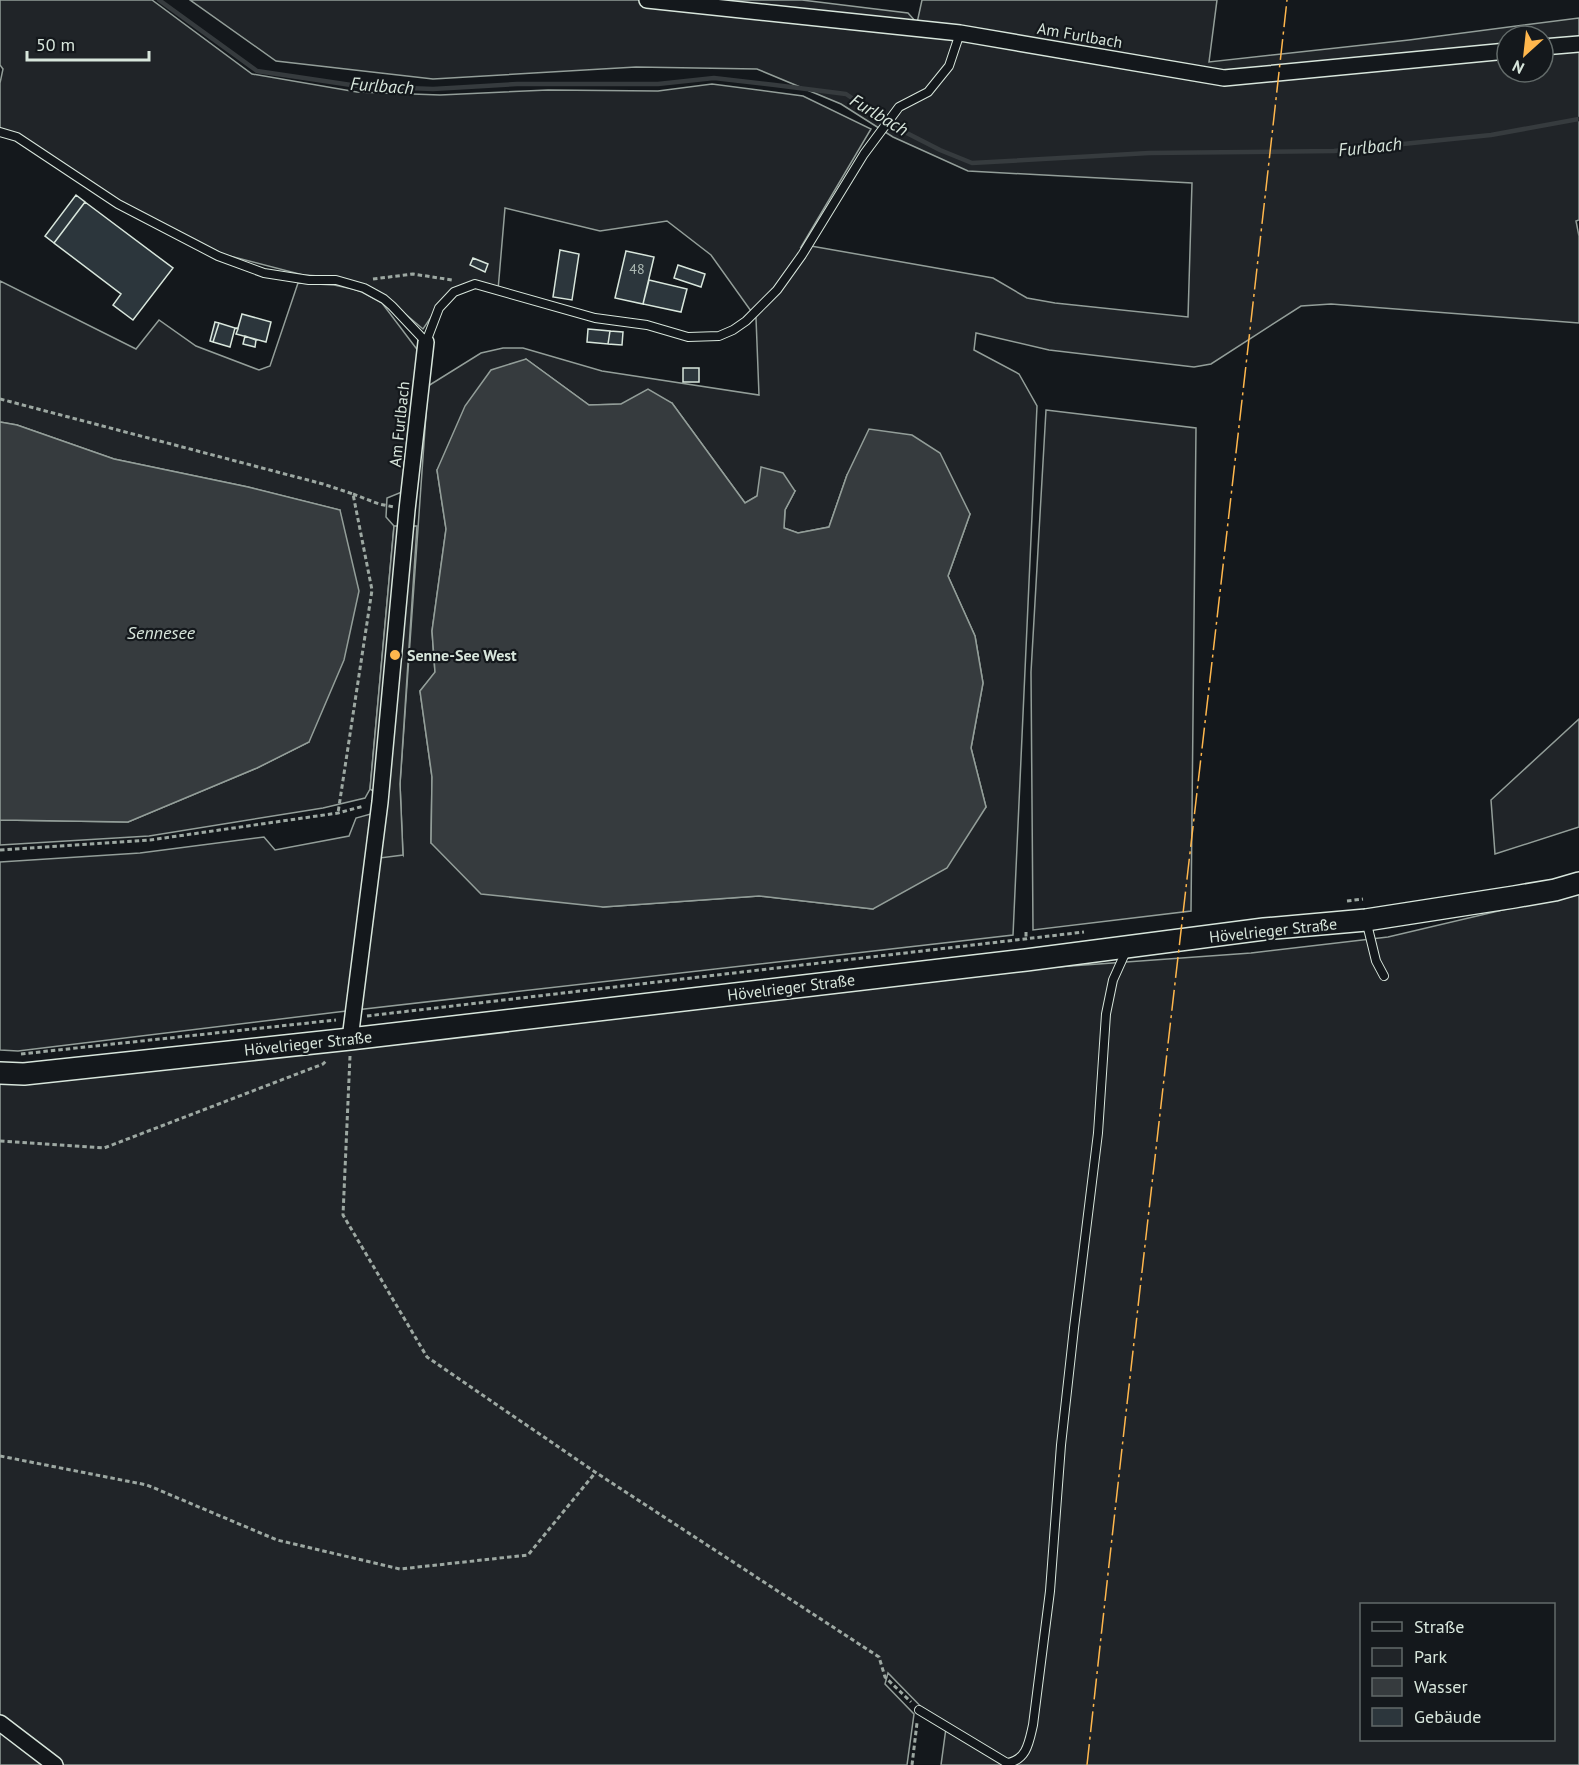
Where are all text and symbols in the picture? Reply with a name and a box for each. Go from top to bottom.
street label: Am Furlbach [1036,18,1124,52]
scale bar [27,24,148,62]
north arrow [1495,24,1555,84]
text: 50 m [36,33,75,56]
text: N [1509,56,1527,79]
water label: Furlbach [349,72,415,99]
water label: Furlbach [846,88,913,141]
water label: Furlbach [1337,132,1403,161]
house number: 48 [629,260,645,278]
street label: Am Furlbach [385,380,413,468]
water label: Sennesee [127,621,196,644]
place label: Senne-See West [407,645,517,665]
marker: Senne-See West [388,648,402,662]
street label: Hövelrieger Straße [1208,913,1338,947]
street label: Hövelrieger Straße [726,969,856,1005]
street label: Hövelrieger Straße [243,1026,373,1060]
legend [1360,1603,1555,1741]
text: Straße [1414,1615,1465,1638]
text: Park [1414,1645,1447,1668]
text: Wasser [1414,1675,1468,1698]
text: Gebäude [1414,1705,1481,1728]

